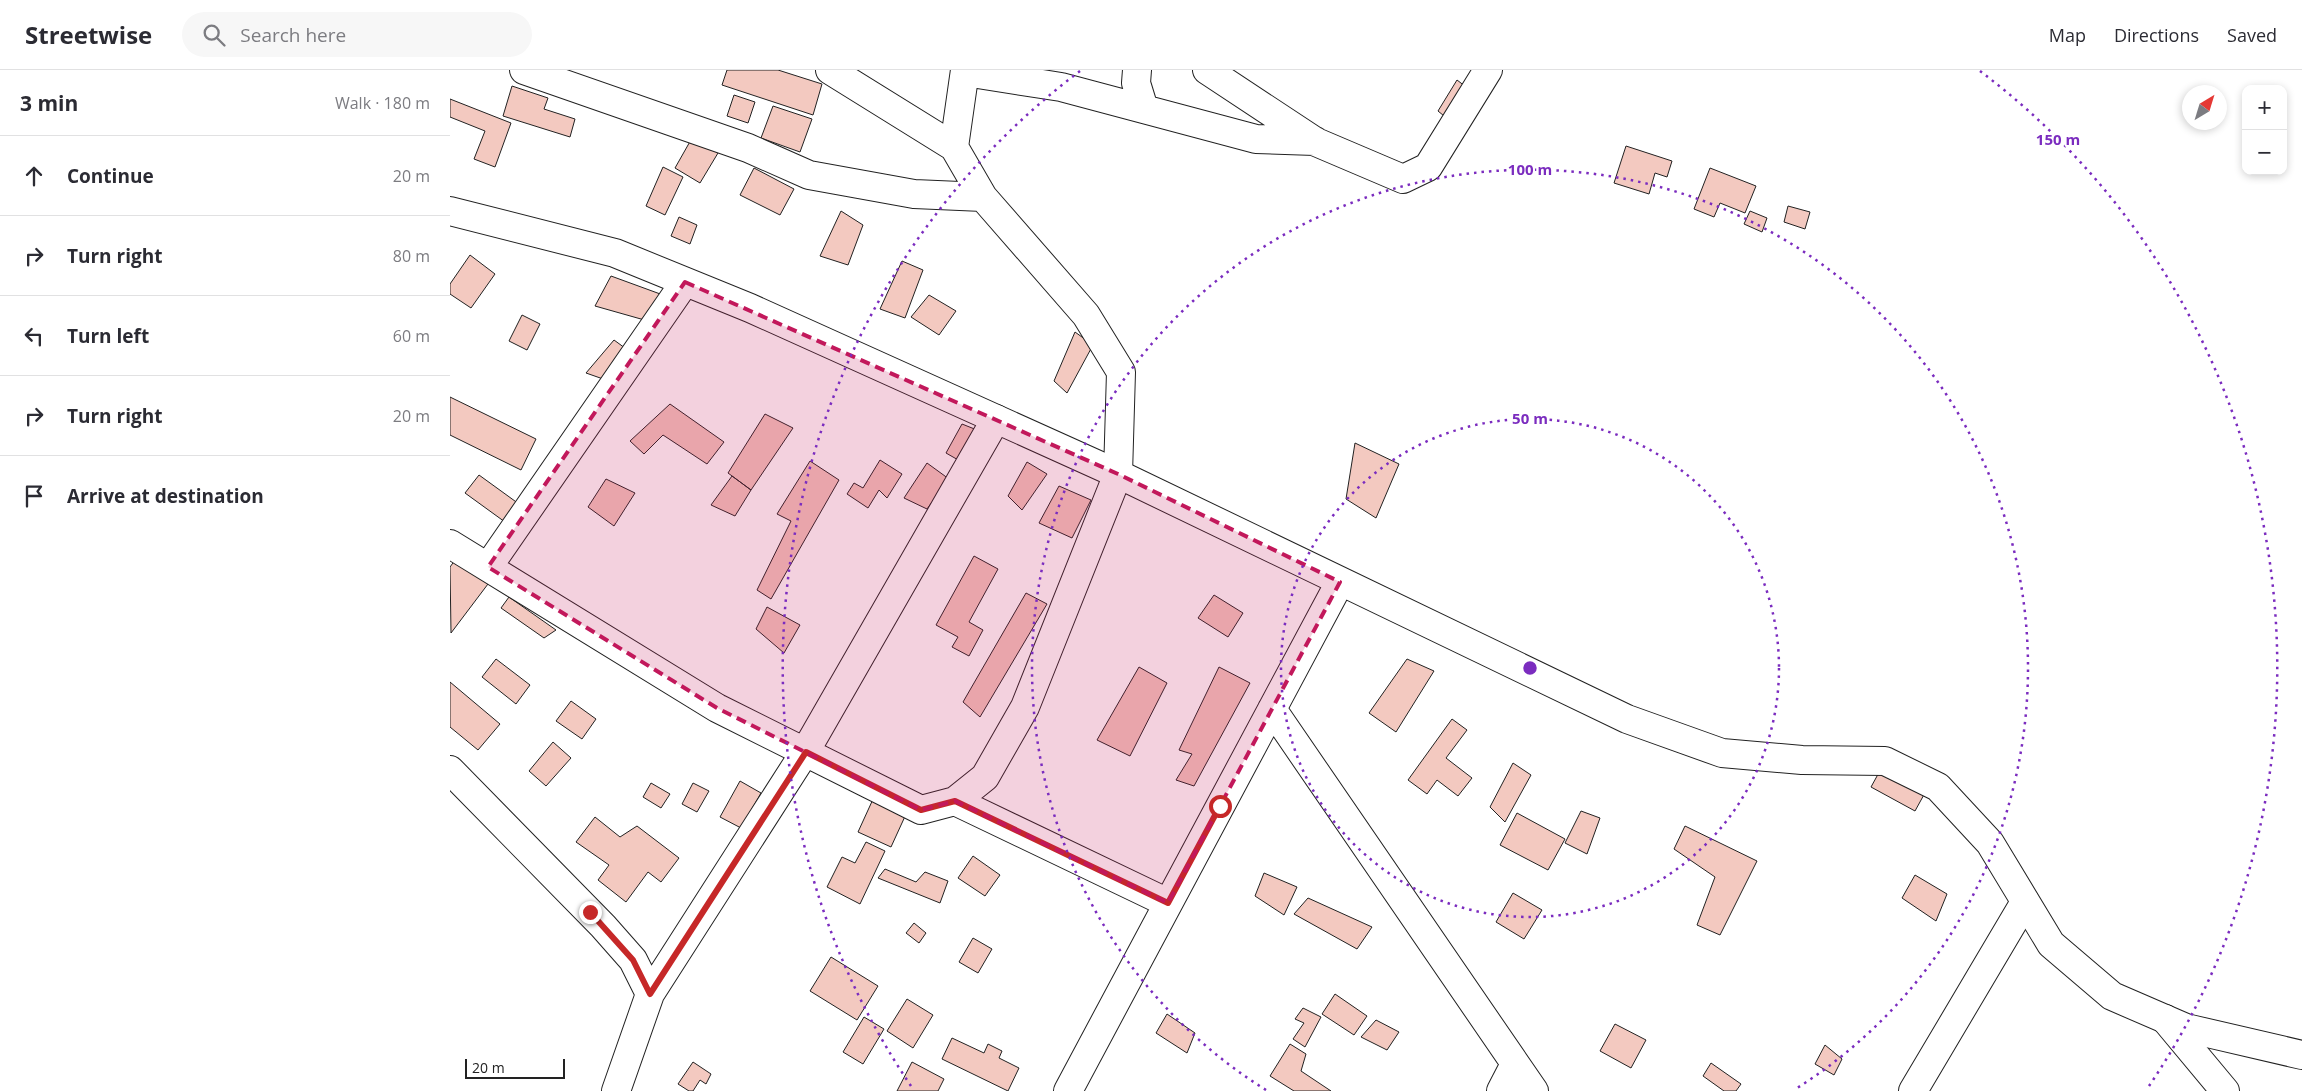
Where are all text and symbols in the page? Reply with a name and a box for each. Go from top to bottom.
search box [182,12,532,57]
text: Streetwise [25,18,152,51]
icon: search [200,21,228,49]
text: Search here [240,22,346,48]
text: Map [2049,23,2086,47]
text: Directions [2114,23,2199,47]
text: Saved [2227,23,2277,47]
north arrow [2182,85,2227,130]
map controls [2242,85,2287,175]
button: + [2242,85,2287,130]
text: 3 min [20,89,78,117]
text: Walk · 180 m [335,92,430,114]
text: 150 m [2036,129,2080,149]
button: − [2242,130,2287,175]
text: 100 m [1508,159,1552,179]
icon: ahead [20,162,48,190]
text: Continue [67,163,154,189]
text: 20 m [393,165,430,187]
icon: right [20,242,48,270]
text: Turn right [67,243,162,269]
text: 80 m [393,245,430,267]
icon: left [20,322,48,350]
text: Turn left [67,323,149,349]
text: 60 m [393,325,430,347]
icon: right [20,402,48,430]
text: Turn right [67,403,162,429]
text: 20 m [393,405,430,427]
text: 50 m [1512,408,1548,428]
icon: arrive [20,482,48,510]
text: Arrive at destination [67,483,264,509]
centre of rings [1521,659,1539,677]
route start [1209,795,1232,818]
route end [579,901,602,924]
scale bar [465,1056,565,1079]
text: 20 m [472,1058,505,1077]

